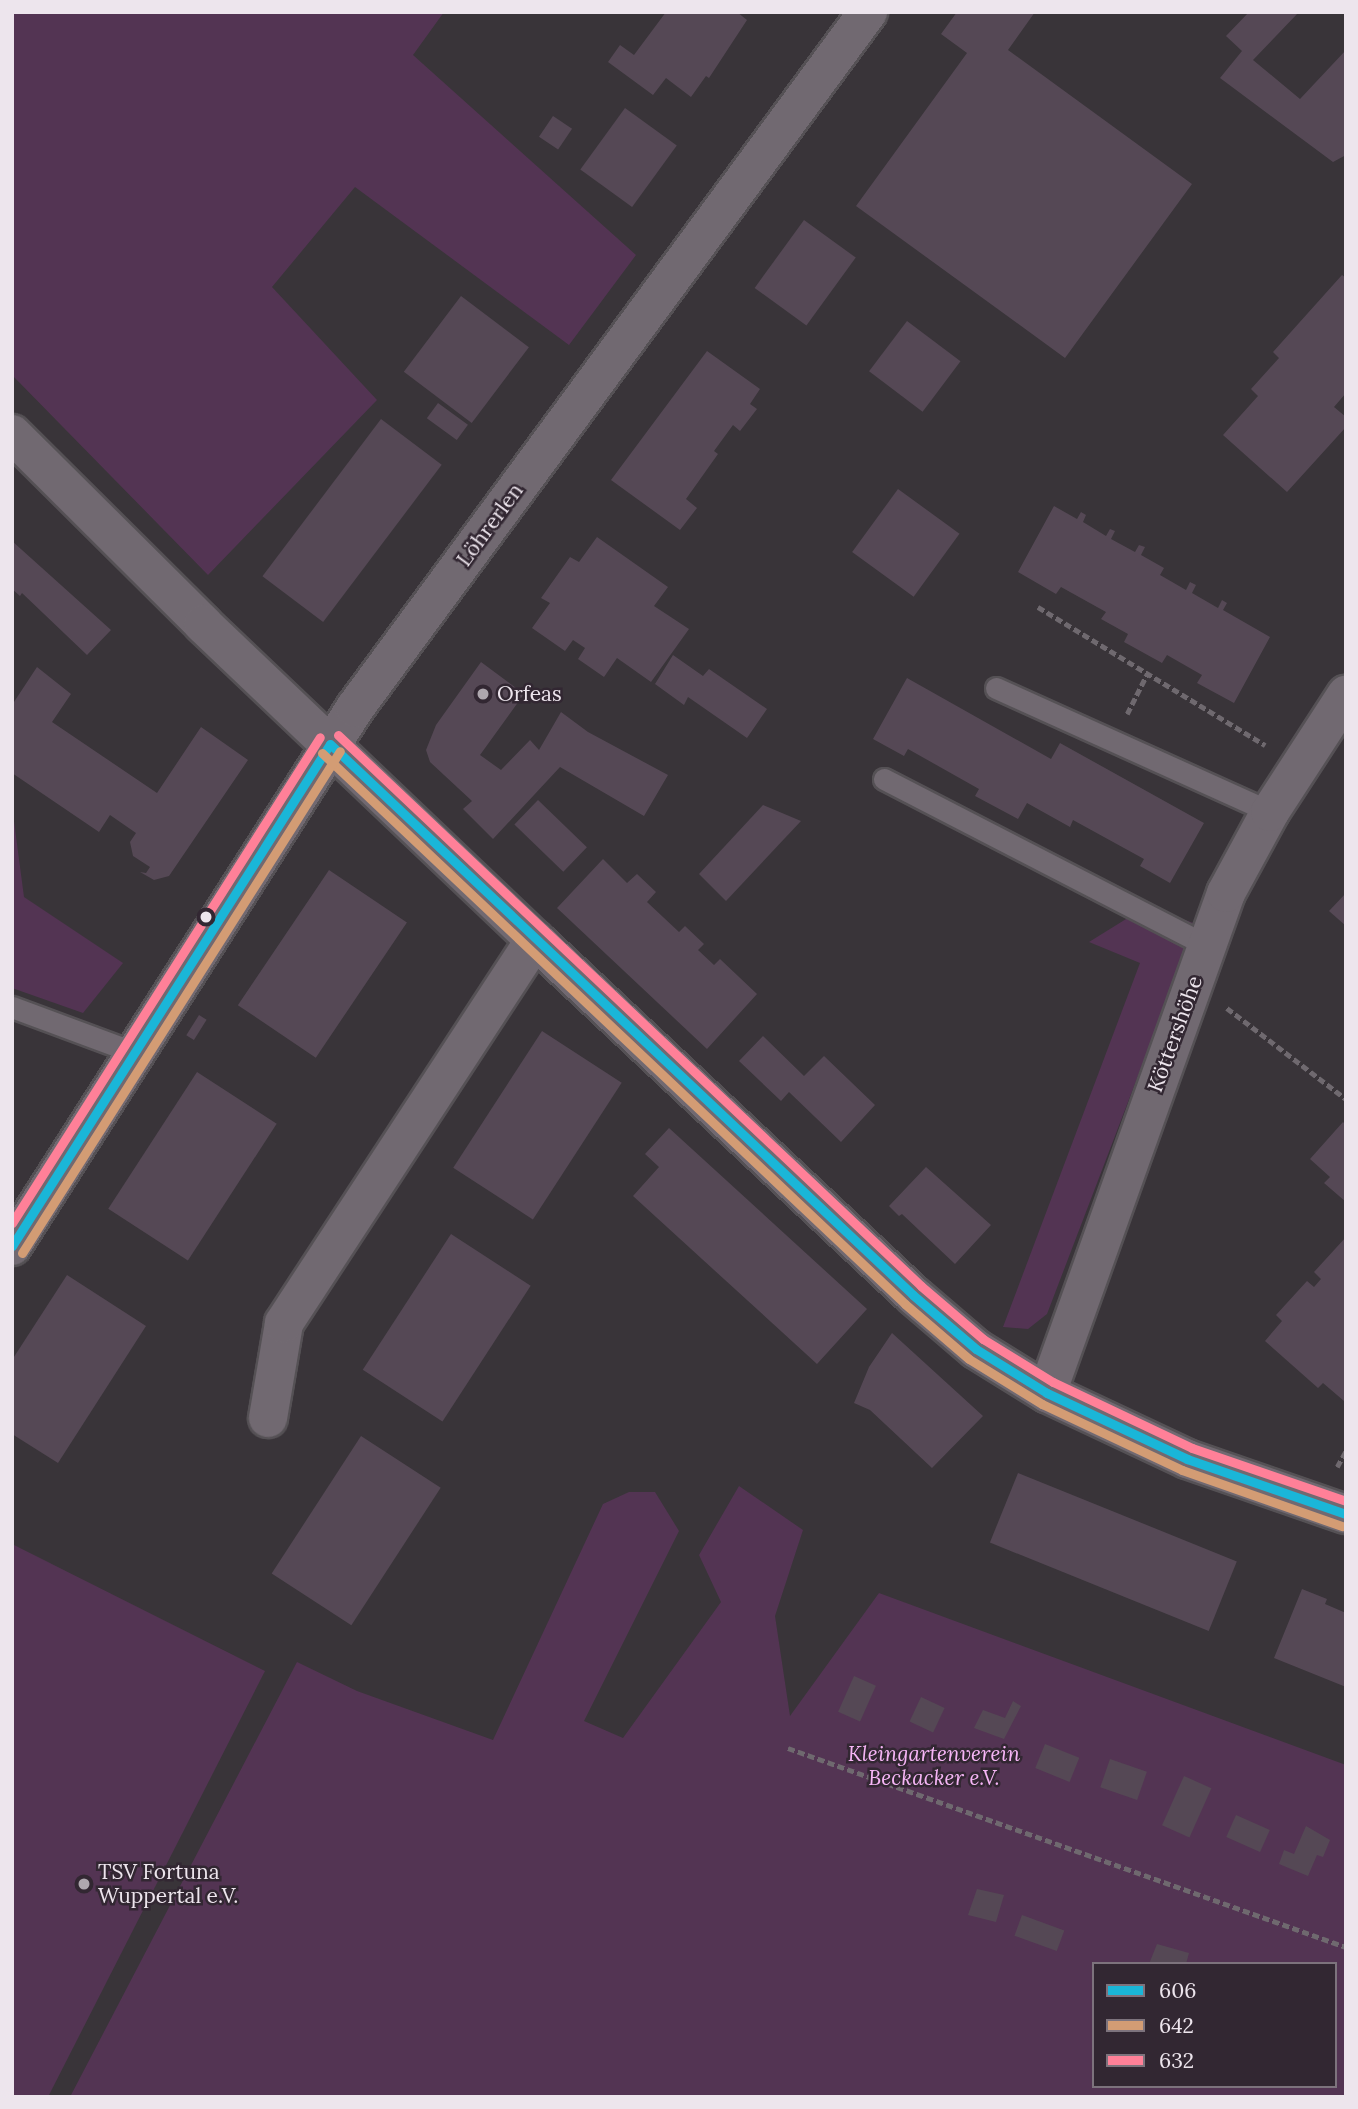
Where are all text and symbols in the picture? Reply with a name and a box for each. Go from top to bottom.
street label: Löhrerlen [452,479,528,571]
place label: Orfeas [497,681,562,707]
marker: Orfeas [475,686,491,702]
unlabelled marker [199,910,213,924]
street label: Köttershöhe [1142,972,1208,1096]
park label: Kleingartenverein Beckacker e.V. [848,1741,1020,1791]
place label: TSV Fortuna Wuppertal e.V. [98,1859,238,1909]
marker: TSV Fortuna Wuppertal e.V. [76,1876,92,1892]
legend [1092,1962,1337,2088]
text: 606 [1159,1977,1196,2004]
text: 642 [1159,2012,1194,2039]
text: 632 [1159,2047,1194,2074]

